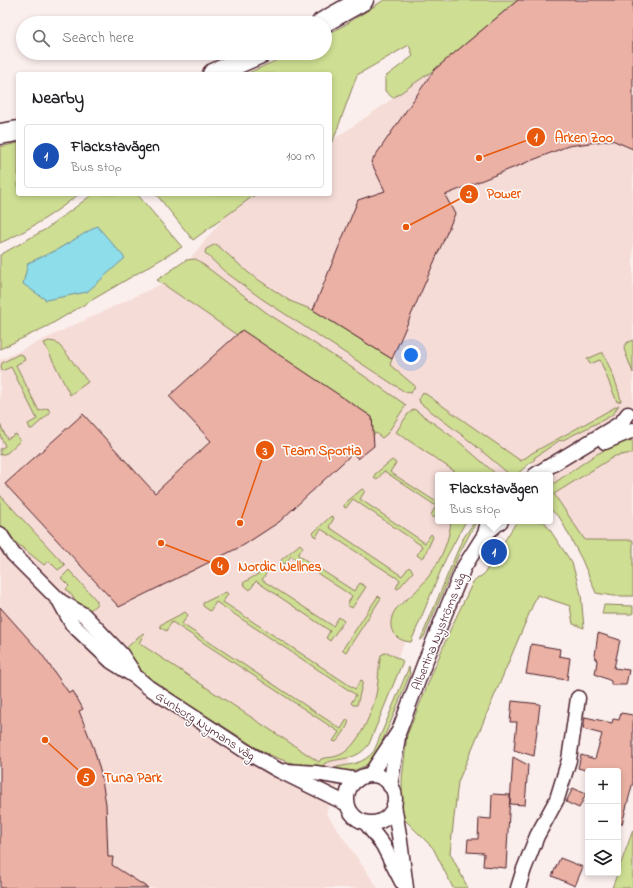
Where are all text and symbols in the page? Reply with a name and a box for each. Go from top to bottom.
search box [16,16,332,60]
icon: search [30,27,52,49]
text: Search here [62,27,134,49]
text: Nearby [32,86,84,111]
callout: Arken Zoo [526,124,621,150]
text: Arken Zoo [555,128,613,149]
text: 1 [534,129,538,147]
text: Flackstavägen [71,136,160,158]
text: 1 [44,147,48,166]
text: 100 m [286,147,315,166]
text: Bus stop [71,158,122,177]
callout: Power [459,181,530,207]
text: Power [487,184,522,205]
text: 2 [465,186,472,204]
your location [401,345,421,365]
callout: Team Sportia [255,437,370,463]
text: Team Sportia [282,441,362,462]
text: 3 [262,443,268,461]
popup [435,472,553,524]
text: Flackstavägen [450,478,538,500]
text: Bus stop [450,500,501,519]
pin: 1 [481,537,507,567]
callout: Nordic Wellnes [210,553,330,579]
text: Nordic Wellnes [238,557,322,578]
text: 4 [217,558,223,576]
street label: Albertina Nyströms väg [407,570,473,694]
street label: Gunborg Nymans väg [151,687,259,767]
callout: Tuna Park [76,764,170,790]
text: Tuna Park [104,768,163,789]
map controls [585,768,621,876]
button: + [585,768,621,804]
text: 5 [83,770,90,788]
button: − [585,804,621,840]
button: layers [585,840,621,876]

